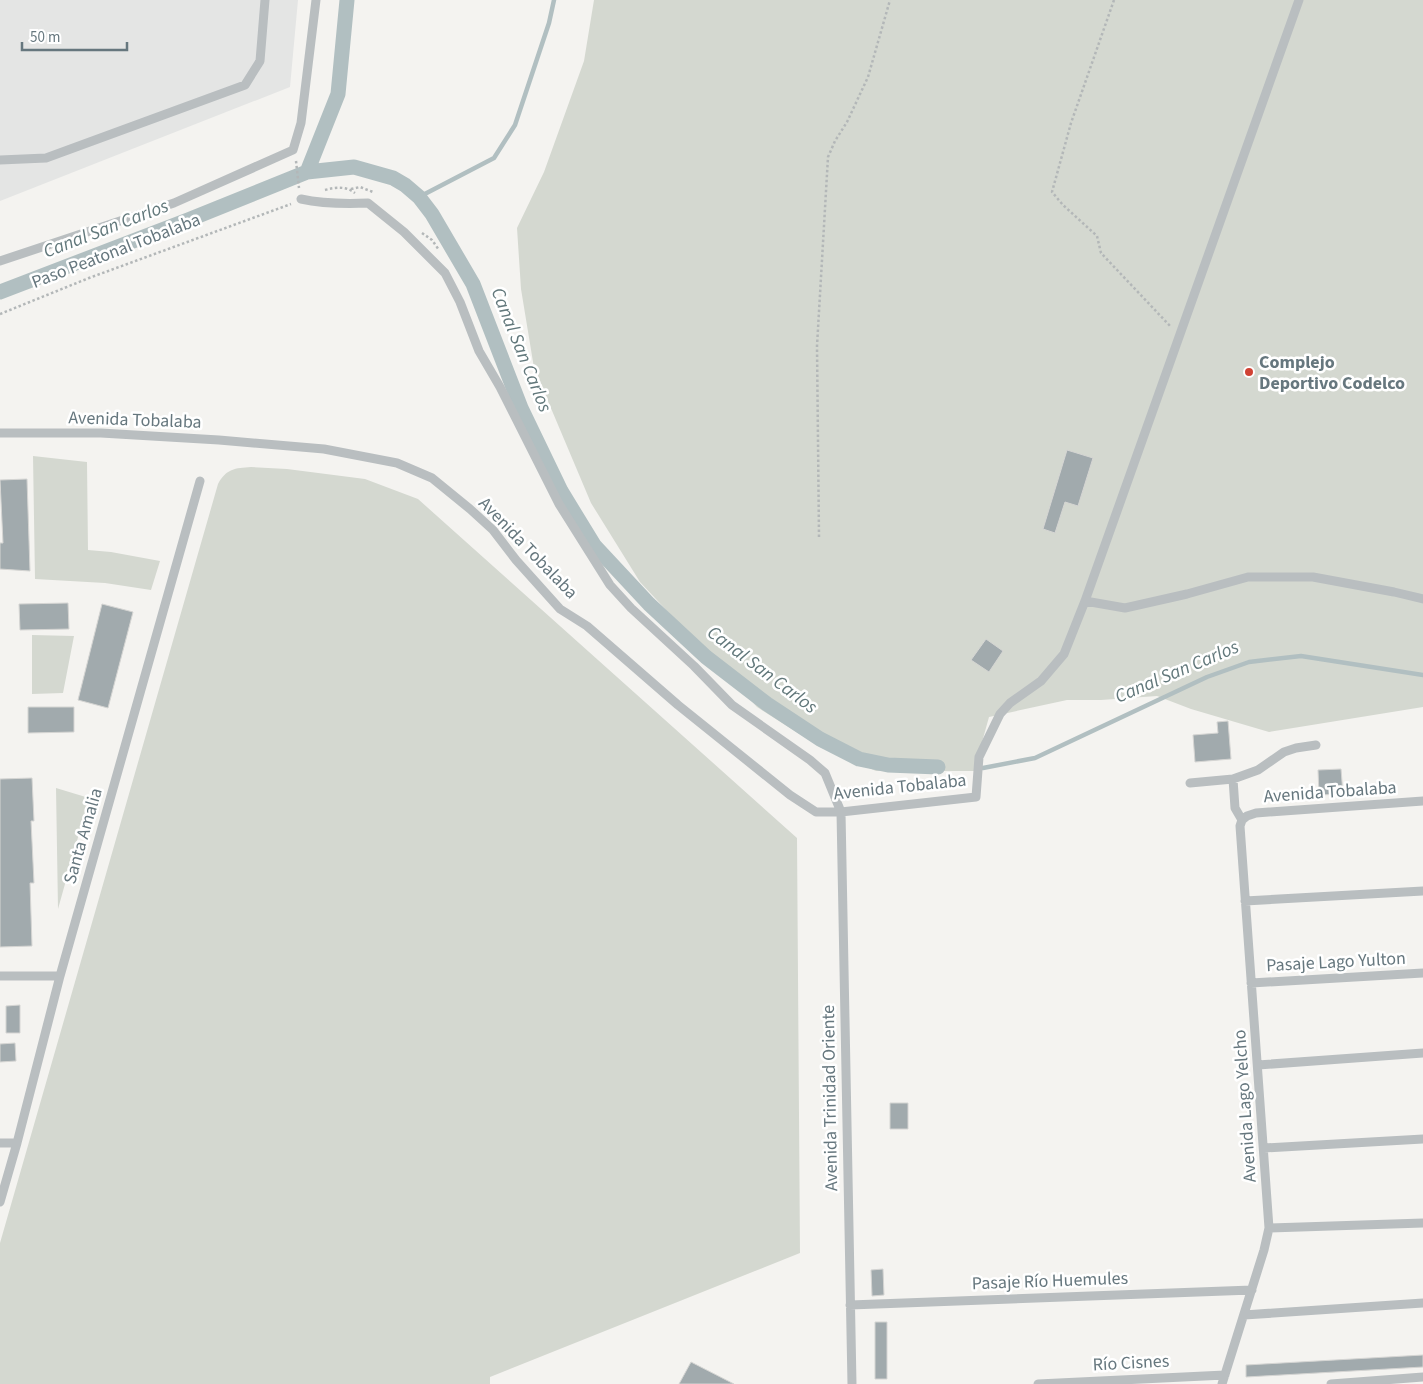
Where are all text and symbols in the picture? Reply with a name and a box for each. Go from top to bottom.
scale bar [22,20,128,52]
text: 50 m [30,27,60,48]
water label: Canal San Carlos [39,193,173,265]
street label: Paso Peatonal Tobalaba [28,207,204,295]
water label: Canal San Carlos [484,284,558,417]
place label: Complejo Deportivo Codelco [1259,350,1405,396]
marker: Complejo Deportivo Codelco [1243,366,1255,378]
street label: Avenida Tobalaba [68,405,202,435]
street label: Avenida Tobalaba [473,491,583,605]
water label: Canal San Carlos [701,619,823,721]
water label: Canal San Carlos [1111,634,1243,710]
street label: Avenida Tobalaba [832,768,968,806]
street label: Avenida Tobalaba [1263,775,1397,809]
street label: Santa Amalia [57,785,109,887]
street label: Pasaje Lago Yulton [1266,946,1406,978]
street label: Avenida Trinidad Oriente [816,1005,844,1191]
street label: Avenida Lago Yelcho [1227,1029,1263,1183]
street label: Pasaje Río Huemules [971,1266,1129,1296]
street label: Río Cisnes [1092,1349,1170,1377]

